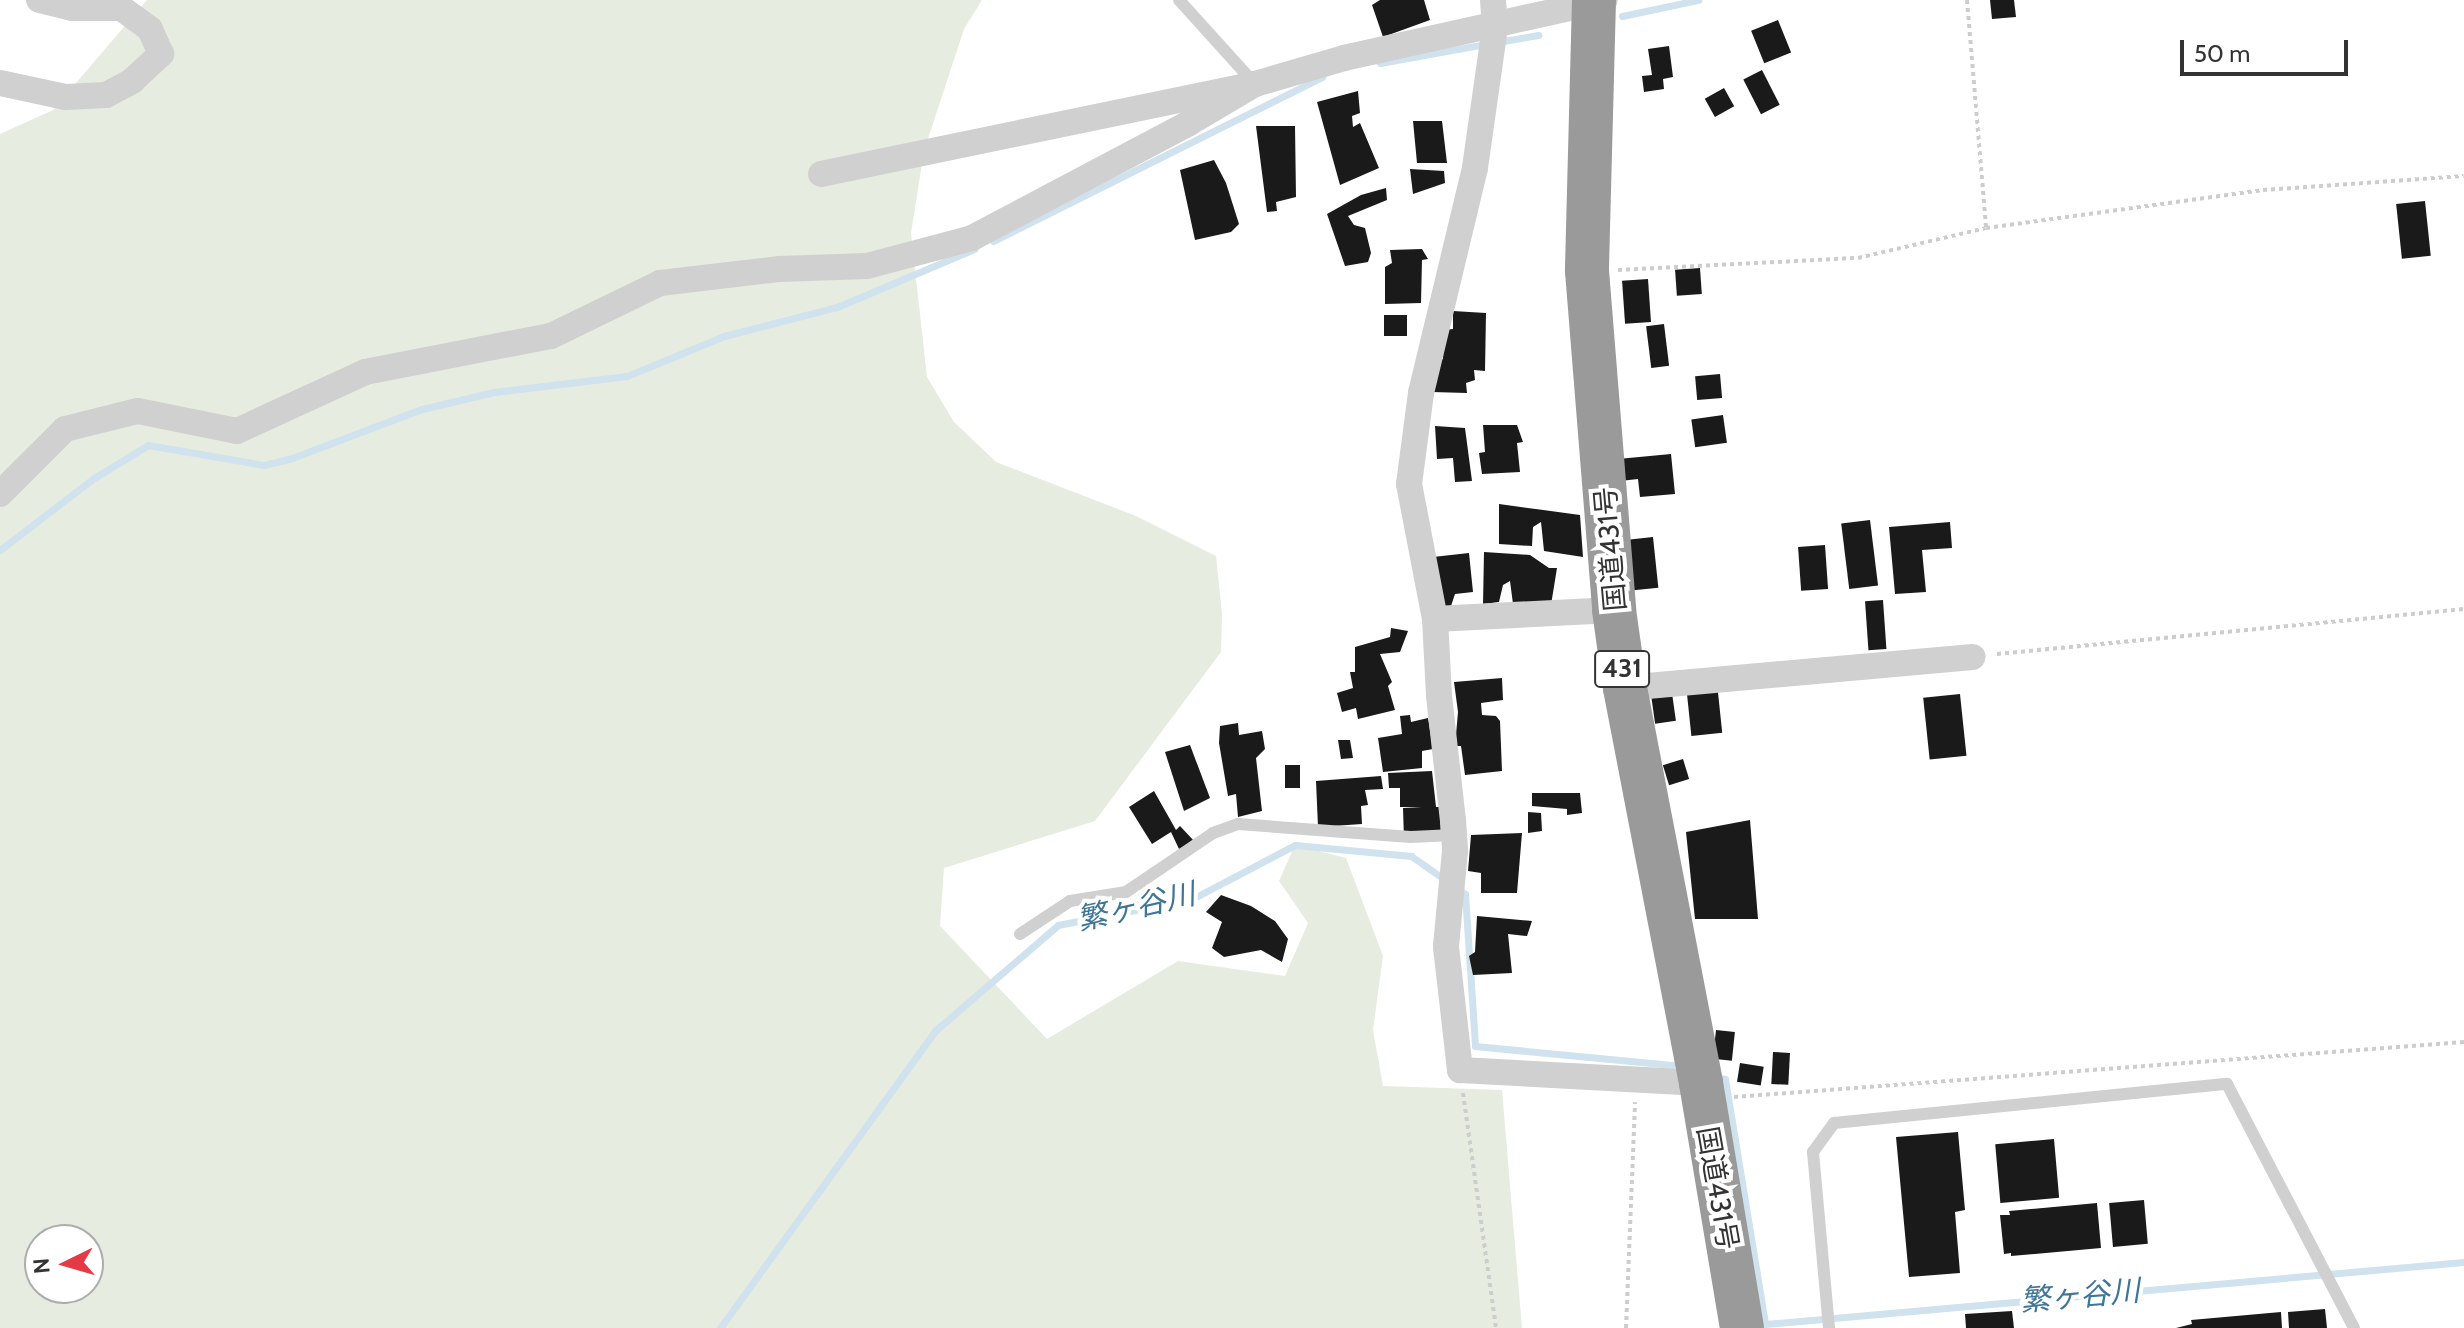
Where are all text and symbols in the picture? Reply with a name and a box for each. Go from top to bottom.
scale bar [2184,24,2352,74]
text: 50 m [2194,39,2250,68]
street label: 国道431号 [1588,486,1632,612]
road number: 431 [1594,647,1650,691]
water label: 繁ヶ谷川 [1073,876,1199,938]
street label: 国道431号 [1691,1124,1745,1252]
north arrow [24,1224,104,1304]
text: N [27,1257,56,1275]
water label: 繁ヶ谷川 [2019,1273,2141,1319]

